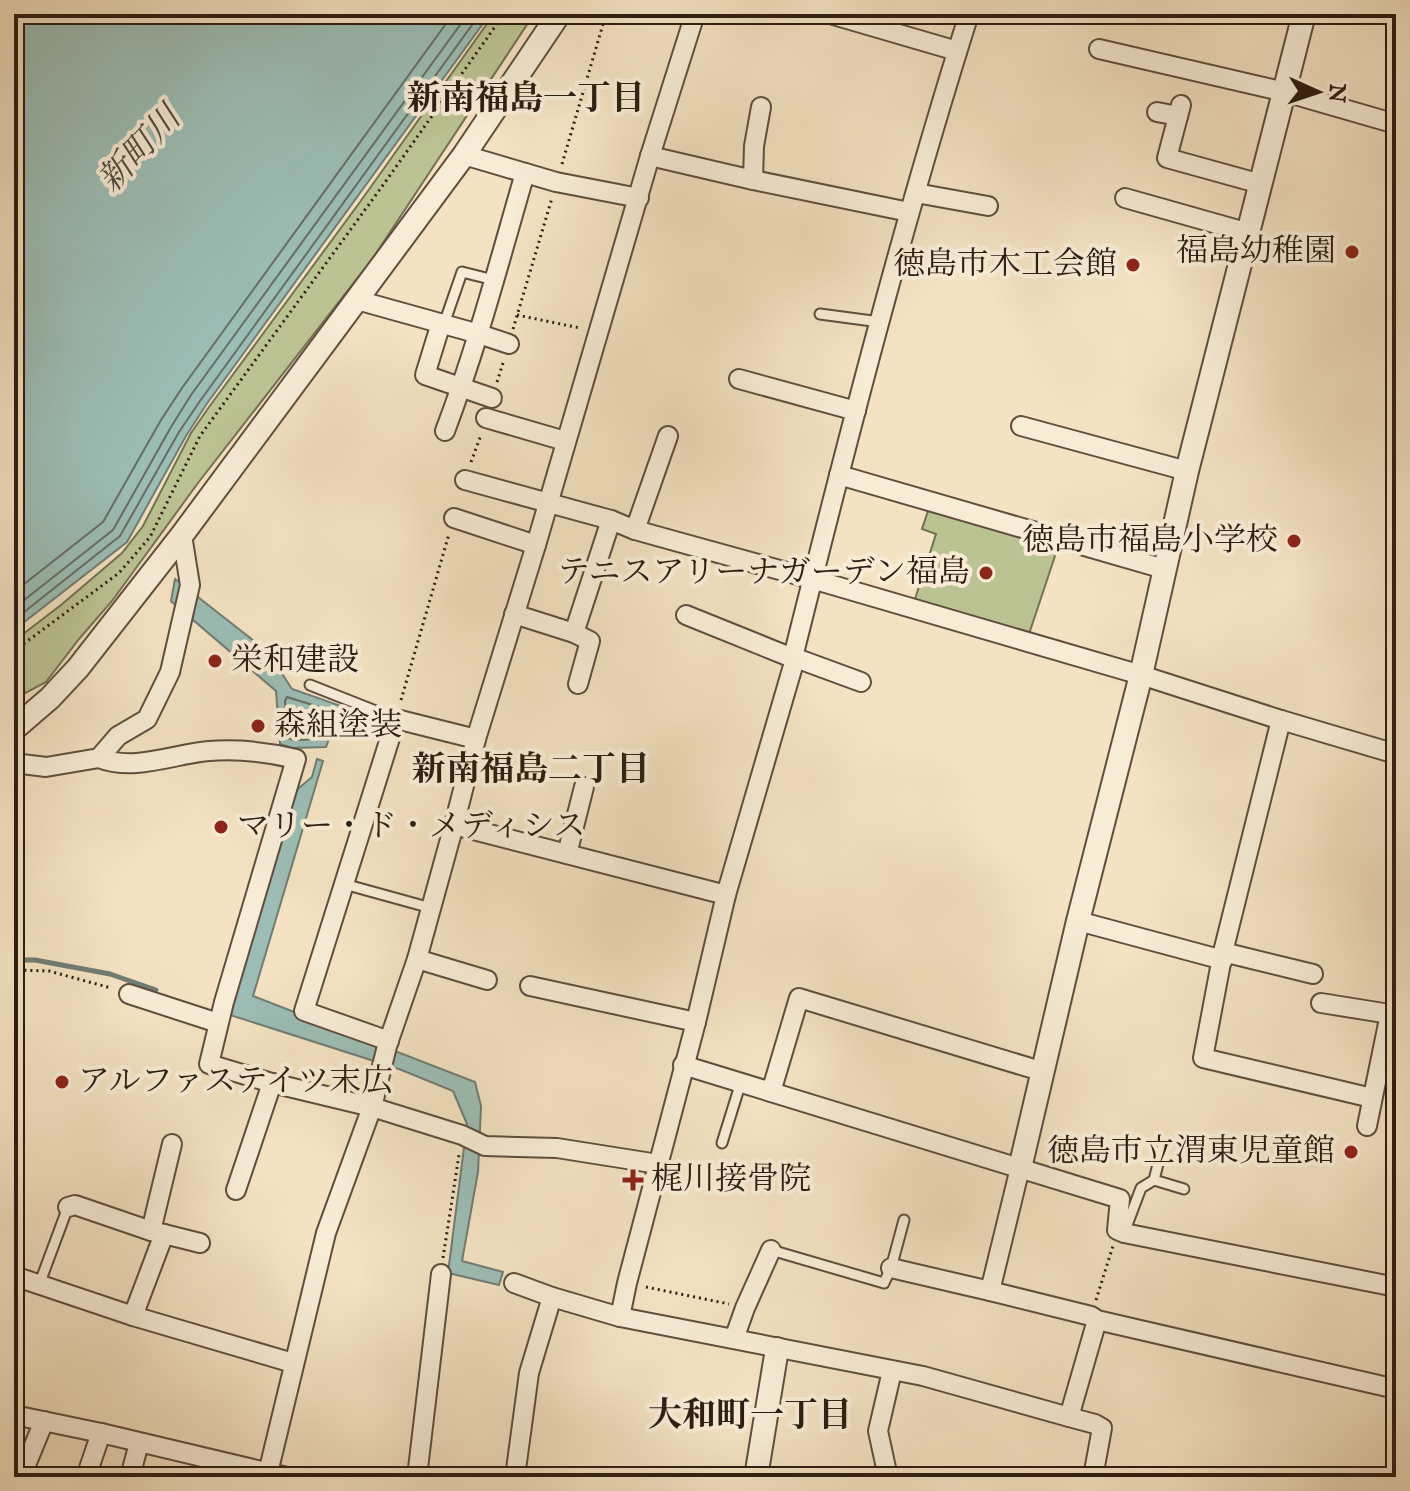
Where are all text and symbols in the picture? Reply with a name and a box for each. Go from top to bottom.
north arrow [1278,52,1358,132]
district label: 新南福島一丁目 [407,78,645,121]
text: N [1321,82,1351,103]
water label: 新町川 [89,95,193,202]
place label: 福島幼稚園 [1176,232,1336,273]
marker: 福島幼稚園 [1343,243,1361,261]
place label: 徳島市木工会館 [893,245,1117,286]
marker: 徳島市木工会館 [1124,256,1142,274]
place label: 徳島市福島小学校 [1022,521,1278,562]
marker: 徳島市福島小学校 [1285,532,1303,550]
place label: テニスアリーナガーデン福島 [558,553,970,594]
marker: テニスアリーナガーデン福島 [977,564,995,582]
place label: 栄和建設 [231,641,359,682]
marker: 栄和建設 [206,652,224,670]
place label: 森組塗装 [274,706,402,747]
marker: 森組塗装 [249,717,267,735]
district label: 新南福島二丁目 [412,749,650,792]
place label: マリー・ド・メディシス [237,807,585,848]
marker: マリー・ド・メディシス [212,818,230,836]
place label: アルファステイツ末広 [78,1062,393,1103]
marker: アルファステイツ末広 [53,1073,71,1091]
place label: 徳島市立渭東児童館 [1047,1132,1335,1173]
marker: 徳島市立渭東児童館 [1342,1143,1360,1161]
place label: 梶川接骨院 [651,1160,811,1201]
marker: 梶川接骨院 [622,1169,644,1191]
district label: 大和町一丁目 [648,1395,852,1438]

